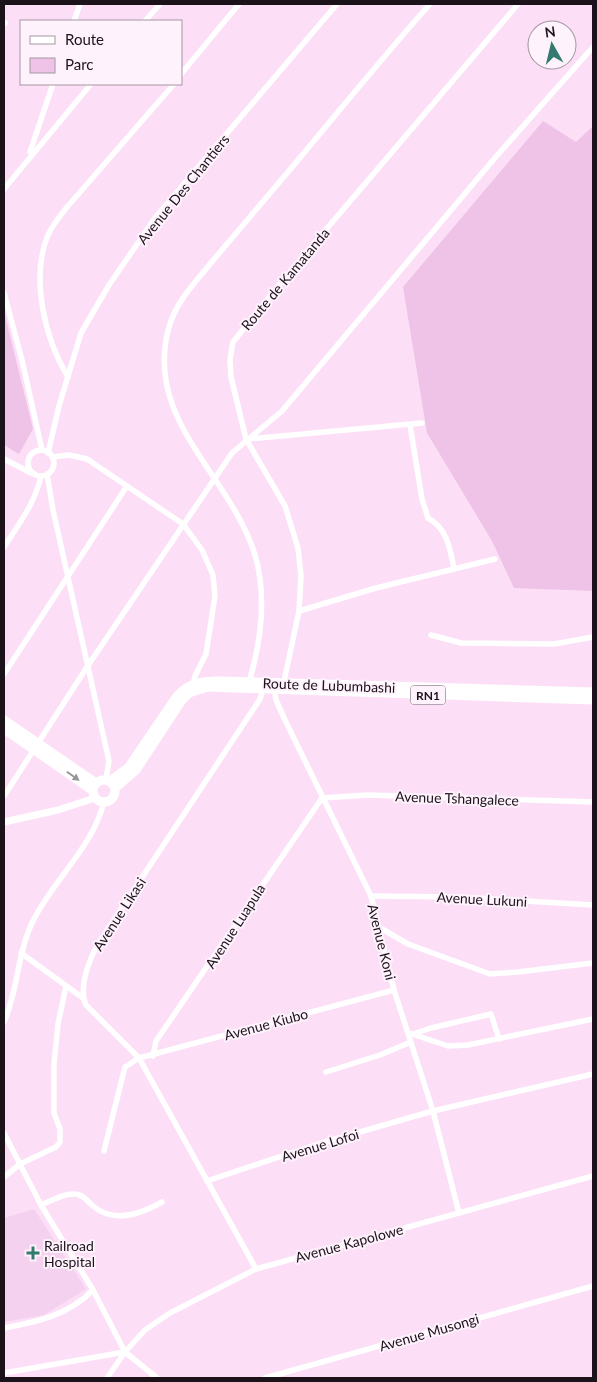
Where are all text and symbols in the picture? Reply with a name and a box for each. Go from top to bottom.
legend [20,20,182,85]
north arrow [527,20,577,70]
text: N [544,22,557,41]
text: Route [65,30,104,48]
text: Parc [65,55,94,73]
street label: Avenue Des Chantiers [133,131,233,247]
street label: Route de Kamatanda [237,224,333,333]
street label: Route de Lubumbashi [262,674,396,696]
road number: RN1 [410,686,446,704]
one-way arrow [66,771,80,781]
street label: Avenue Tshangalece [395,787,519,809]
street label: Avenue Likasi [89,874,149,954]
street label: Avenue Luapula [201,880,269,971]
street label: Avenue Lukuni [436,888,528,910]
street label: Avenue Koni [364,902,400,982]
street label: Avenue Kiubo [222,1005,310,1043]
street label: Avenue Lofoi [279,1125,361,1165]
street label: Avenue Kapolowe [293,1220,405,1266]
place label: Railroad Hospital [44,1237,95,1270]
marker: Railroad Hospital [26,1246,40,1260]
street label: Avenue Musongi [377,1310,481,1354]

